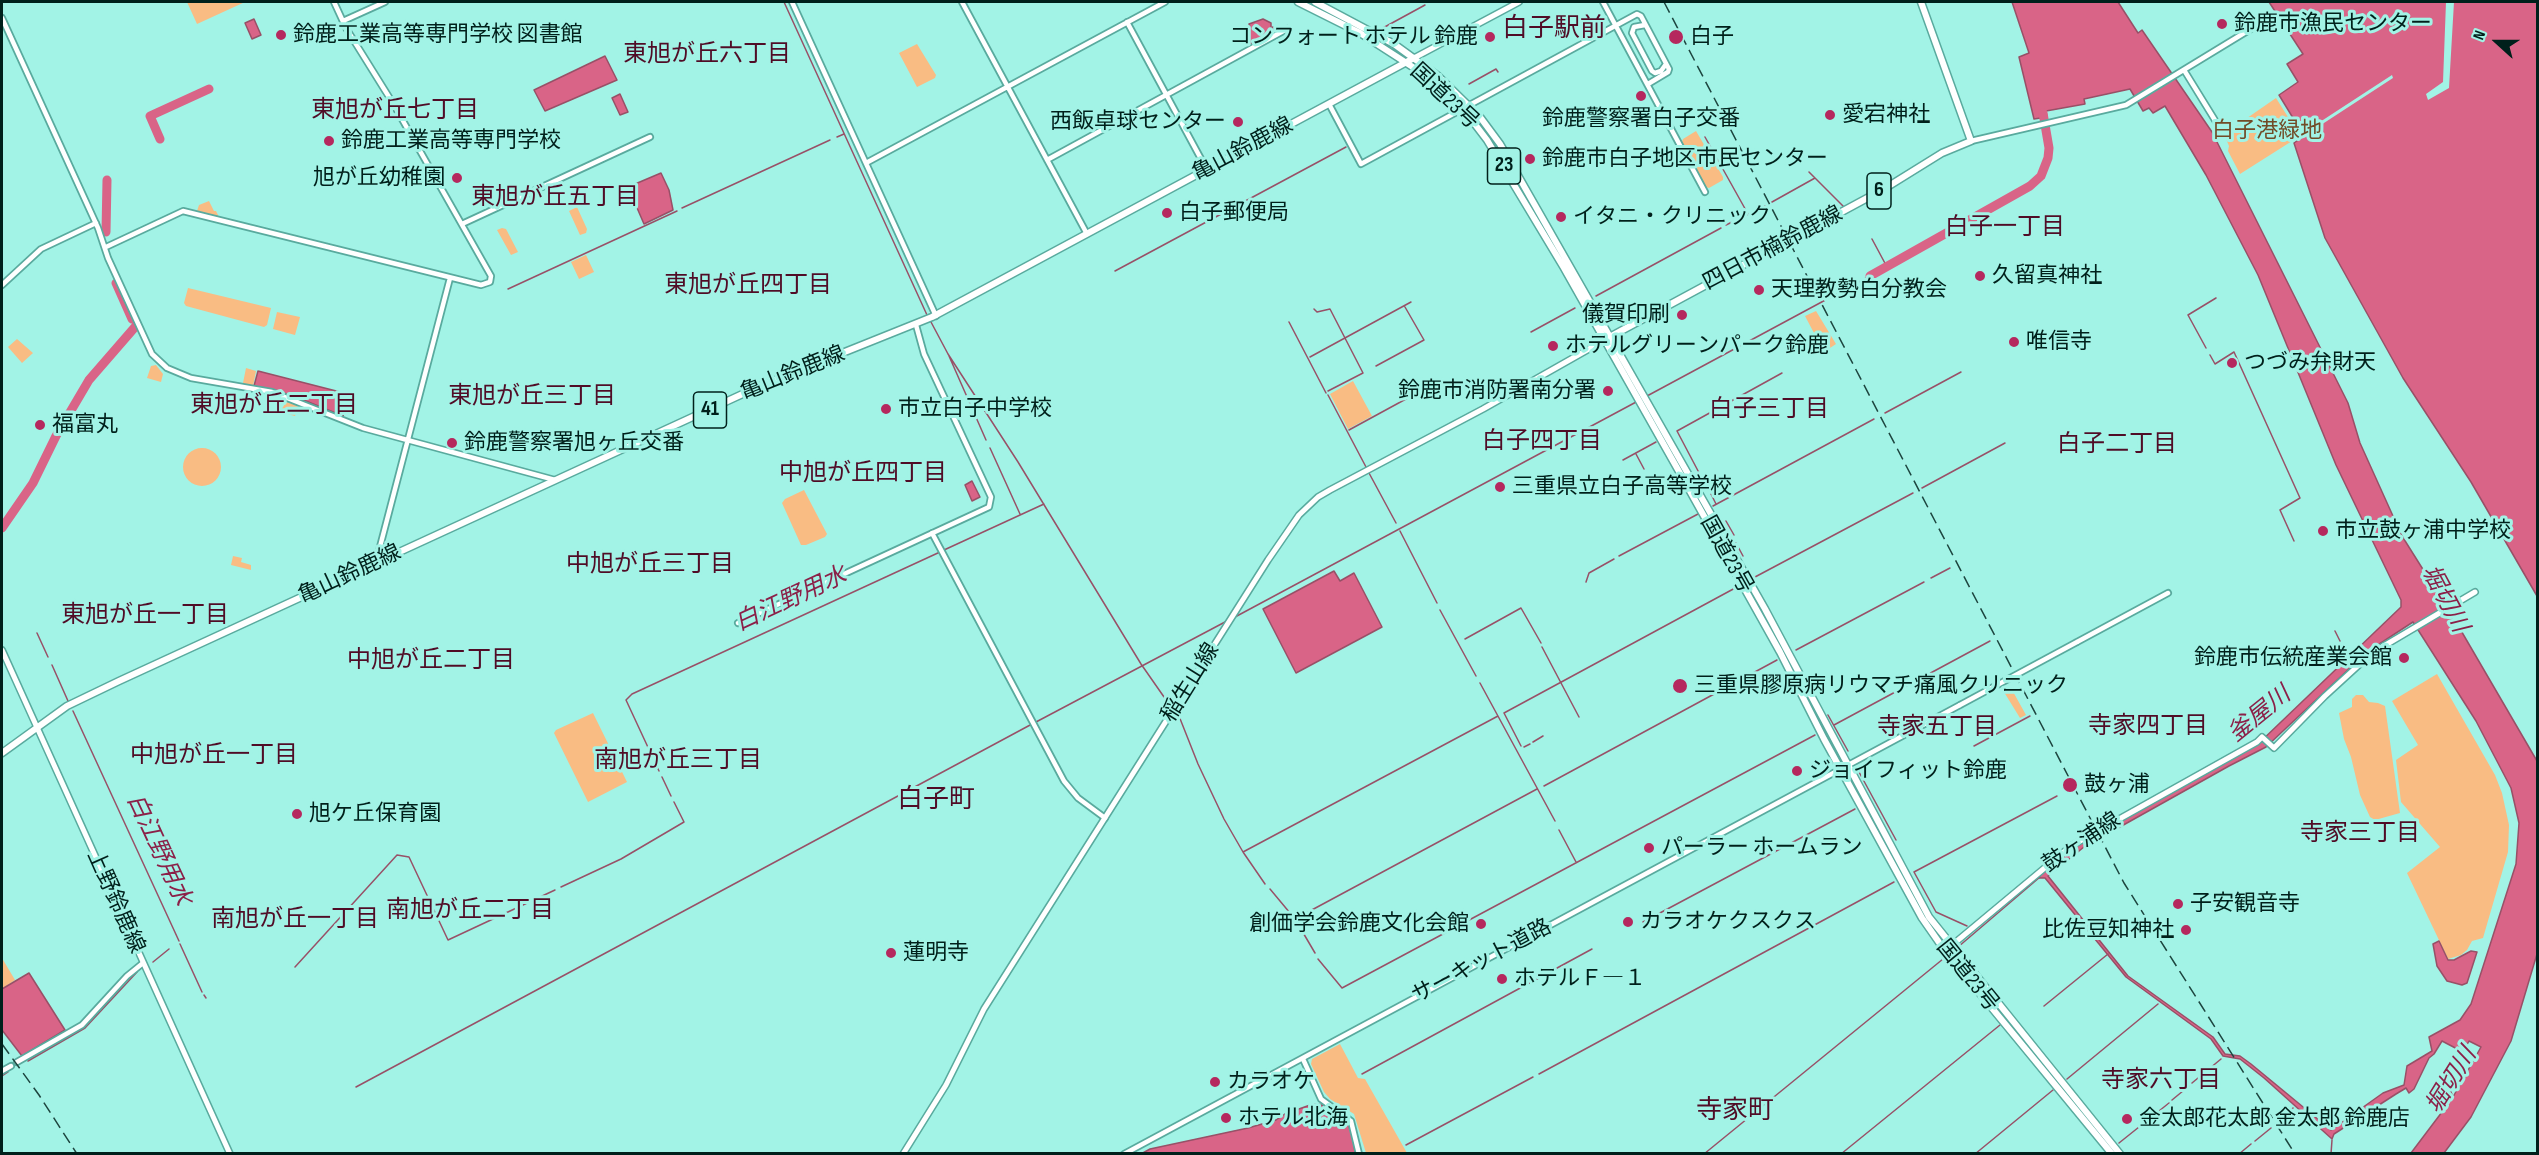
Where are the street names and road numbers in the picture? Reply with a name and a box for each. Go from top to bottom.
street label: 国道23号 [1404,59,1484,135]
street label: 亀山鈴鹿線 [1188,113,1298,187]
road number: 23 [1488,148,1520,184]
road number: 6 [1867,173,1891,209]
street label: 四日市楠鈴鹿線 [1699,201,1847,297]
street label: 亀山鈴鹿線 [737,341,849,407]
road number: 41 [694,392,726,428]
street label: 国道23号 [1694,512,1758,598]
street label: 亀山鈴鹿線 [295,540,405,610]
street label: 稲生山線 [1156,639,1226,727]
street label: 鼓ヶ浦線 [2038,807,2126,879]
street label: 上野鈴鹿線 [81,846,149,958]
street label: サーキット道路 [1408,914,1556,1010]
street label: 国道23号 [1930,935,2004,1017]

